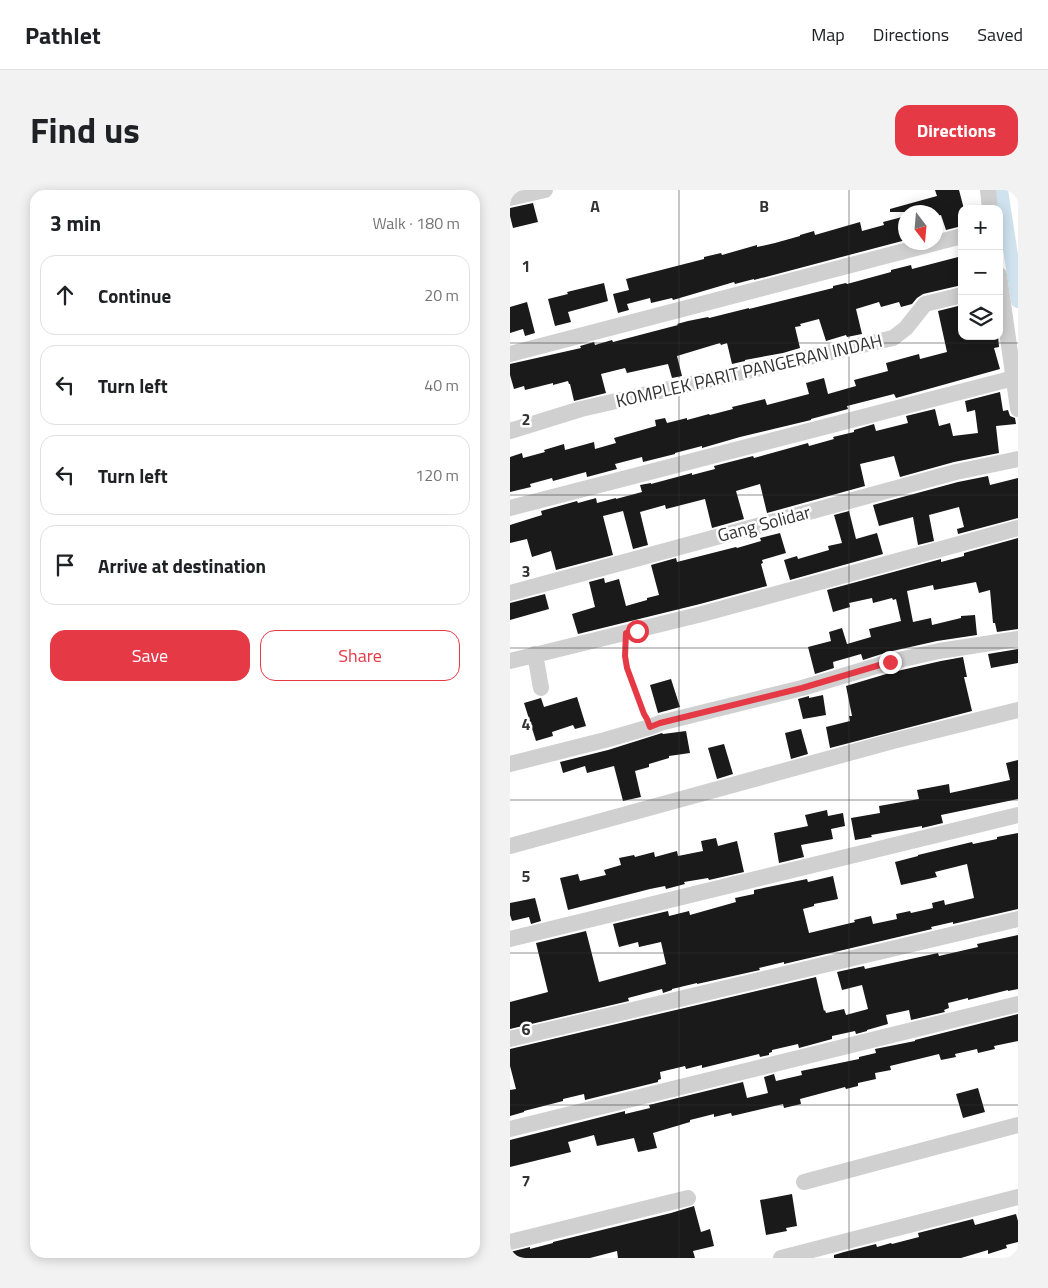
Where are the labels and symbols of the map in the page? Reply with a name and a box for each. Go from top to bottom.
text: A [590,194,600,218]
text: B [759,194,769,218]
north arrow [898,205,943,250]
text: 1 [522,254,530,278]
street label: KOMPLEK PARIT PANGERAN INDAH [613,327,885,414]
text: 2 [522,407,530,431]
street label: Gang Solidar [714,498,813,549]
text: 3 [522,559,530,583]
route start [626,620,649,643]
route end [879,651,902,674]
text: 4 [522,712,531,736]
text: 5 [522,864,531,888]
text: 6 [522,1017,531,1041]
text: 7 [522,1169,530,1193]

